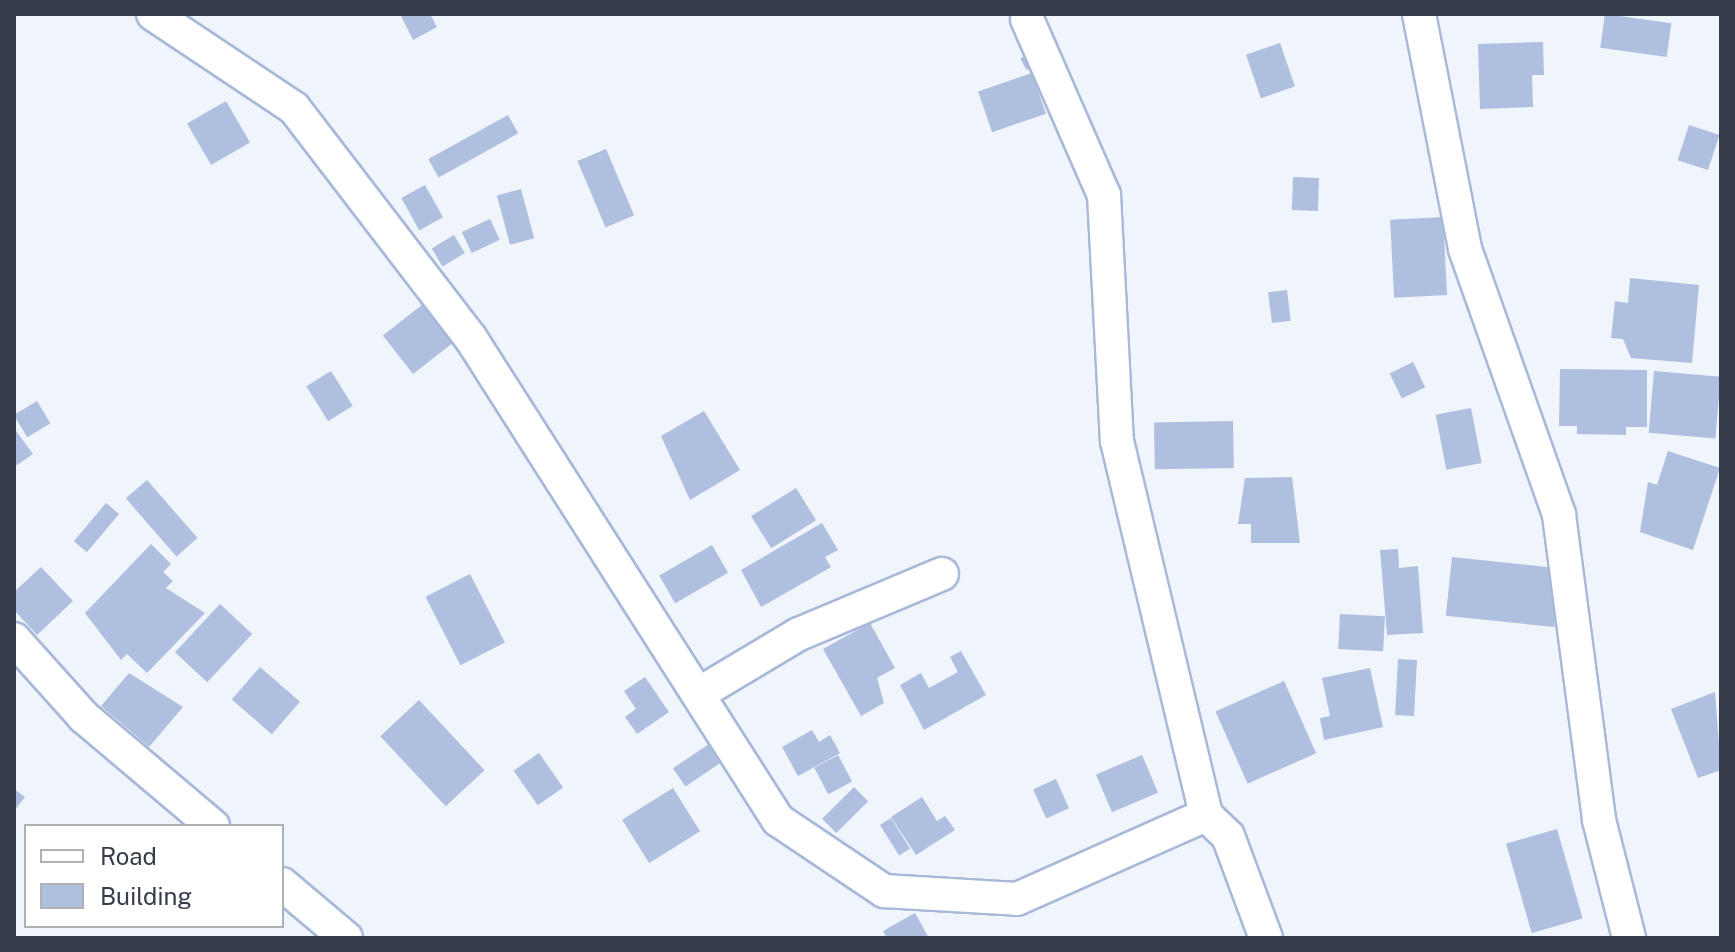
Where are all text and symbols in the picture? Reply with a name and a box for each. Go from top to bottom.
legend [24,824,284,928]
text: Road [100,842,157,870]
text: Building [100,882,192,910]

